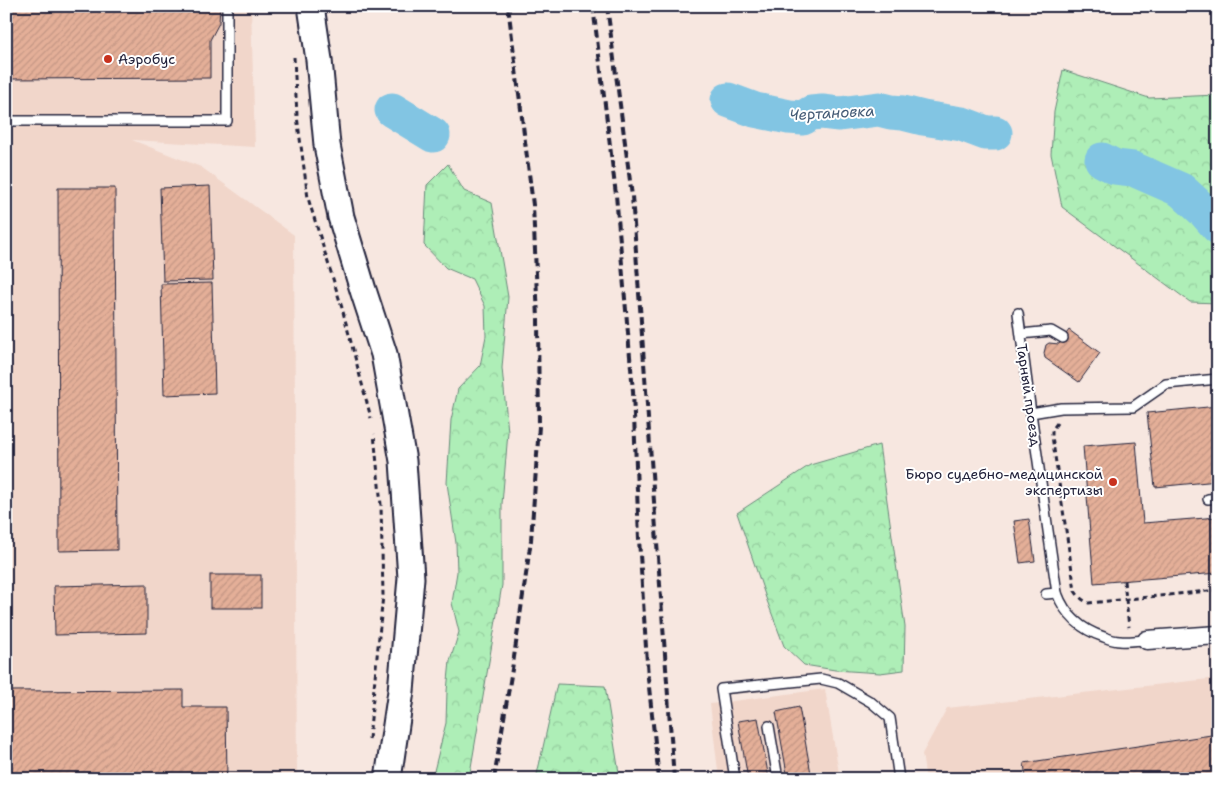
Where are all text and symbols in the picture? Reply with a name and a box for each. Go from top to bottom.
place label: Аэробус [118,50,175,68]
marker: Аэробус [102,53,114,65]
water label: Чертановка [789,101,875,125]
street label: Тарный проезд [1013,342,1045,448]
place label: Бюро судебно-медицинской экспертизы [905,465,1103,499]
marker: Бюро судебно-медицинской экспертизы [1107,476,1119,488]

